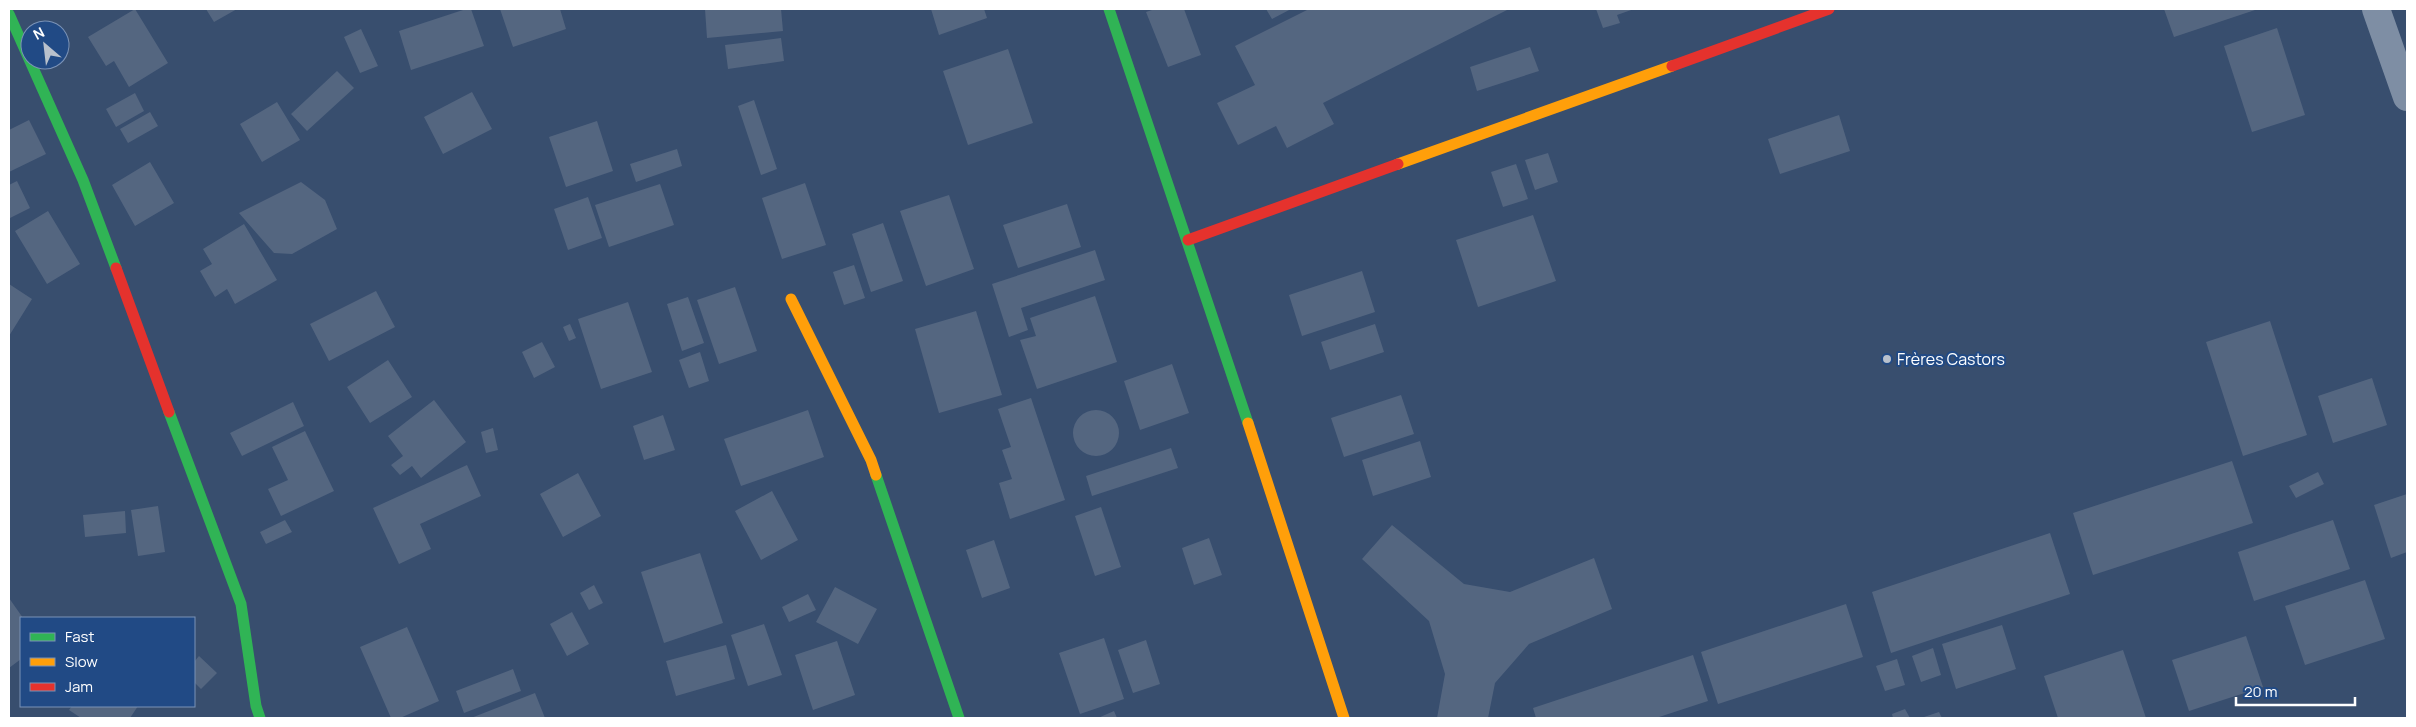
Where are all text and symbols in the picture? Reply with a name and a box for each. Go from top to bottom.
north arrow [20,20,70,70]
text: N [30,22,48,44]
place label: Frères Castors [1897,348,2005,370]
marker: Frères Castors [1881,353,1893,365]
legend [20,617,195,707]
text: Fast [65,626,94,647]
text: Slow [65,651,98,672]
scale bar [2236,674,2355,706]
text: Jam [65,676,93,697]
text: 20 m [2244,681,2277,702]

